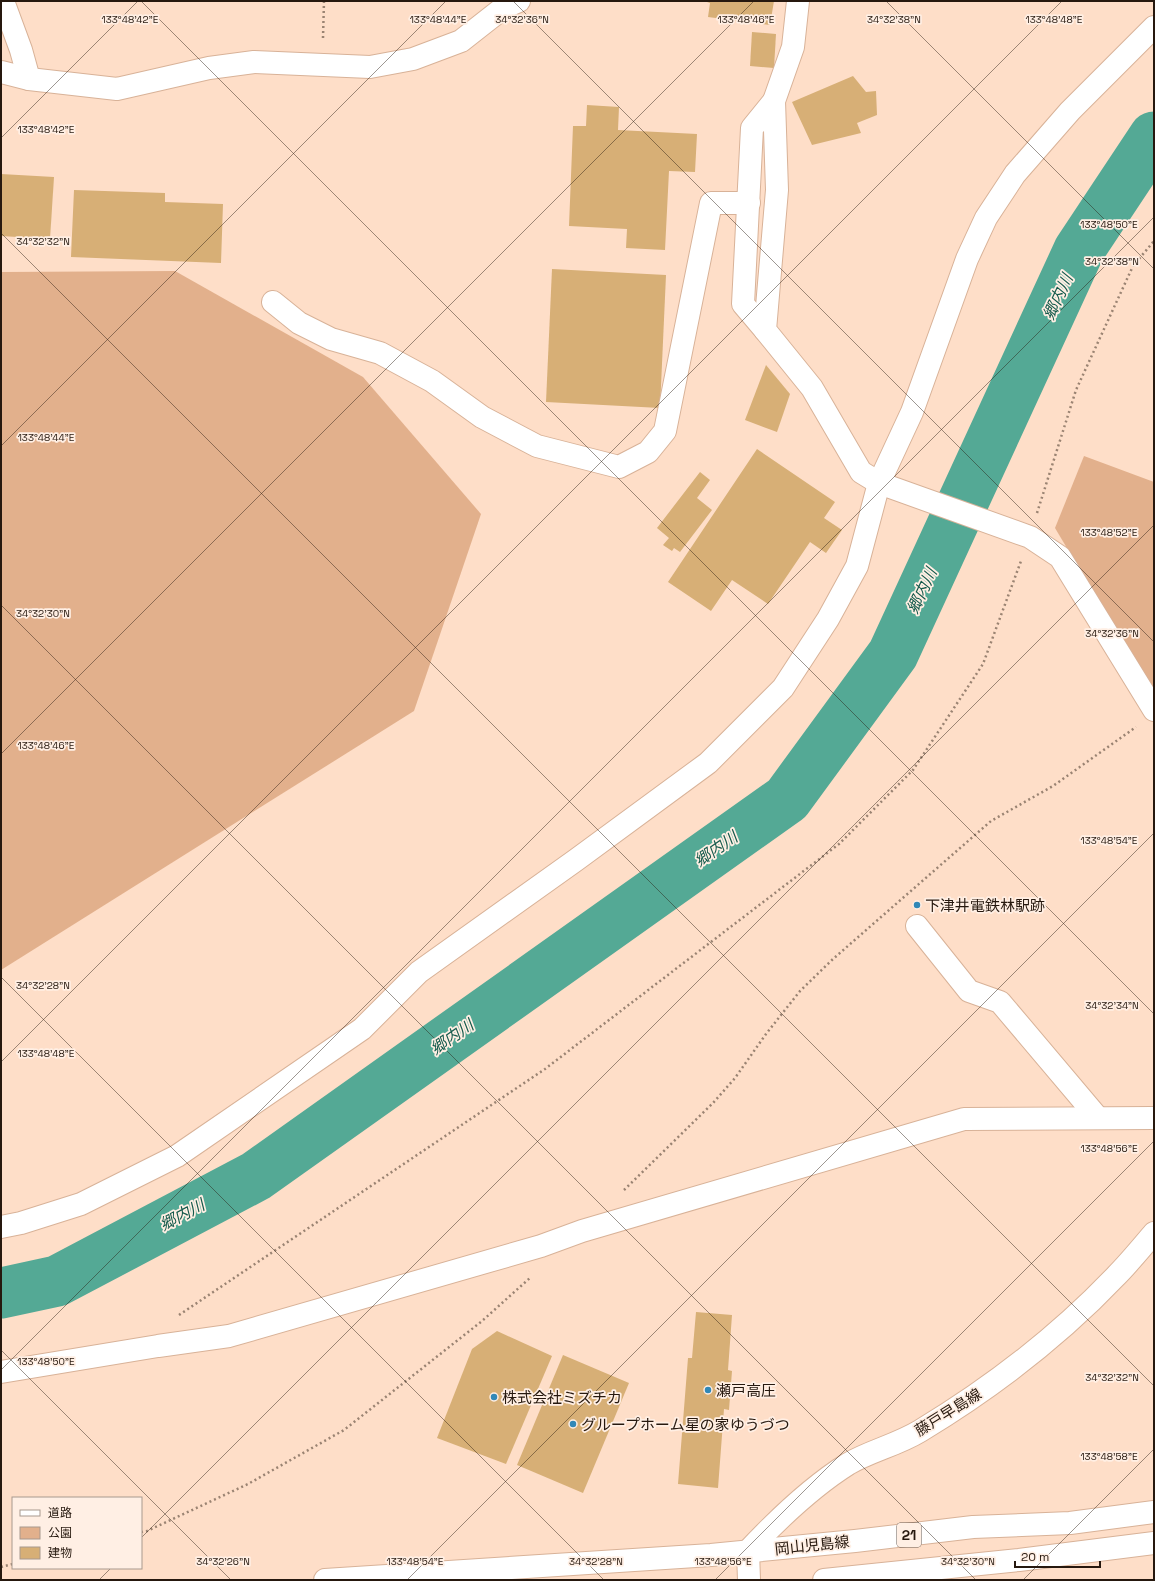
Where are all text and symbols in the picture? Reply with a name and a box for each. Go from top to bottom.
text: 133°48'42"E [102,13,159,26]
text: 133°48'44"E [410,13,467,26]
text: 34°32'36"N [495,13,549,26]
text: 133°48'46"E [718,13,775,26]
text: 34°32'38"N [867,13,921,26]
text: 133°48'48"E [1026,13,1083,26]
text: 133°48'42"E [18,123,75,136]
text: 133°48'50"E [1080,218,1138,231]
text: 34°32'32"N [16,235,70,248]
text: 34°32'38"N [1085,255,1139,268]
water label: 郷内川 [1038,269,1079,323]
text: 133°48'44"E [18,431,75,444]
text: 133°48'52"E [1081,526,1138,539]
water label: 郷内川 [902,563,943,617]
text: 34°32'30"N [16,607,70,620]
text: 34°32'36"N [1085,627,1139,640]
text: 133°48'46"E [18,739,75,752]
water label: 郷内川 [690,825,743,871]
text: 133°48'54"E [1081,834,1138,847]
place label: 下津井電鉄林駅跡 [925,896,1045,915]
marker: 下津井電鉄林駅跡 [912,900,922,910]
text: 34°32'28"N [16,979,70,992]
text: 34°32'34"N [1085,999,1139,1012]
water label: 郷内川 [426,1013,479,1059]
text: 133°48'48"E [18,1047,75,1060]
text: 133°48'56"E [1080,1142,1138,1155]
water label: 郷内川 [156,1194,210,1236]
text: 133°48'50"E [17,1355,75,1368]
text: 34°32'32"N [1085,1371,1139,1384]
place label: 瀬戸高圧 [716,1381,776,1400]
street label: 藤戸早島線 [911,1384,985,1440]
marker: 瀬戸高圧 [703,1385,713,1395]
place label: 株式会社ミズチカ [502,1388,622,1407]
marker: 株式会社ミズチカ [489,1392,499,1402]
place label: グループホーム星の家ゆうづつ [581,1415,790,1434]
marker: グループホーム星の家ゆうづつ [568,1419,578,1429]
text: 133°48'58"E [1080,1450,1138,1463]
legend [12,1497,142,1569]
text: 道路 [48,1505,72,1521]
road number: 21 [897,1523,921,1547]
text: 公園 [48,1525,72,1541]
street label: 岡山児島線 [774,1532,850,1558]
scale bar [1015,1543,1100,1569]
text: 建物 [48,1545,72,1561]
text: 20 m [1021,1549,1049,1565]
text: 34°32'26"N [196,1555,250,1568]
text: 133°48'54"E [387,1555,444,1568]
text: 34°32'28"N [569,1555,623,1568]
text: 133°48'56"E [694,1555,752,1568]
text: 34°32'30"N [941,1555,995,1568]

